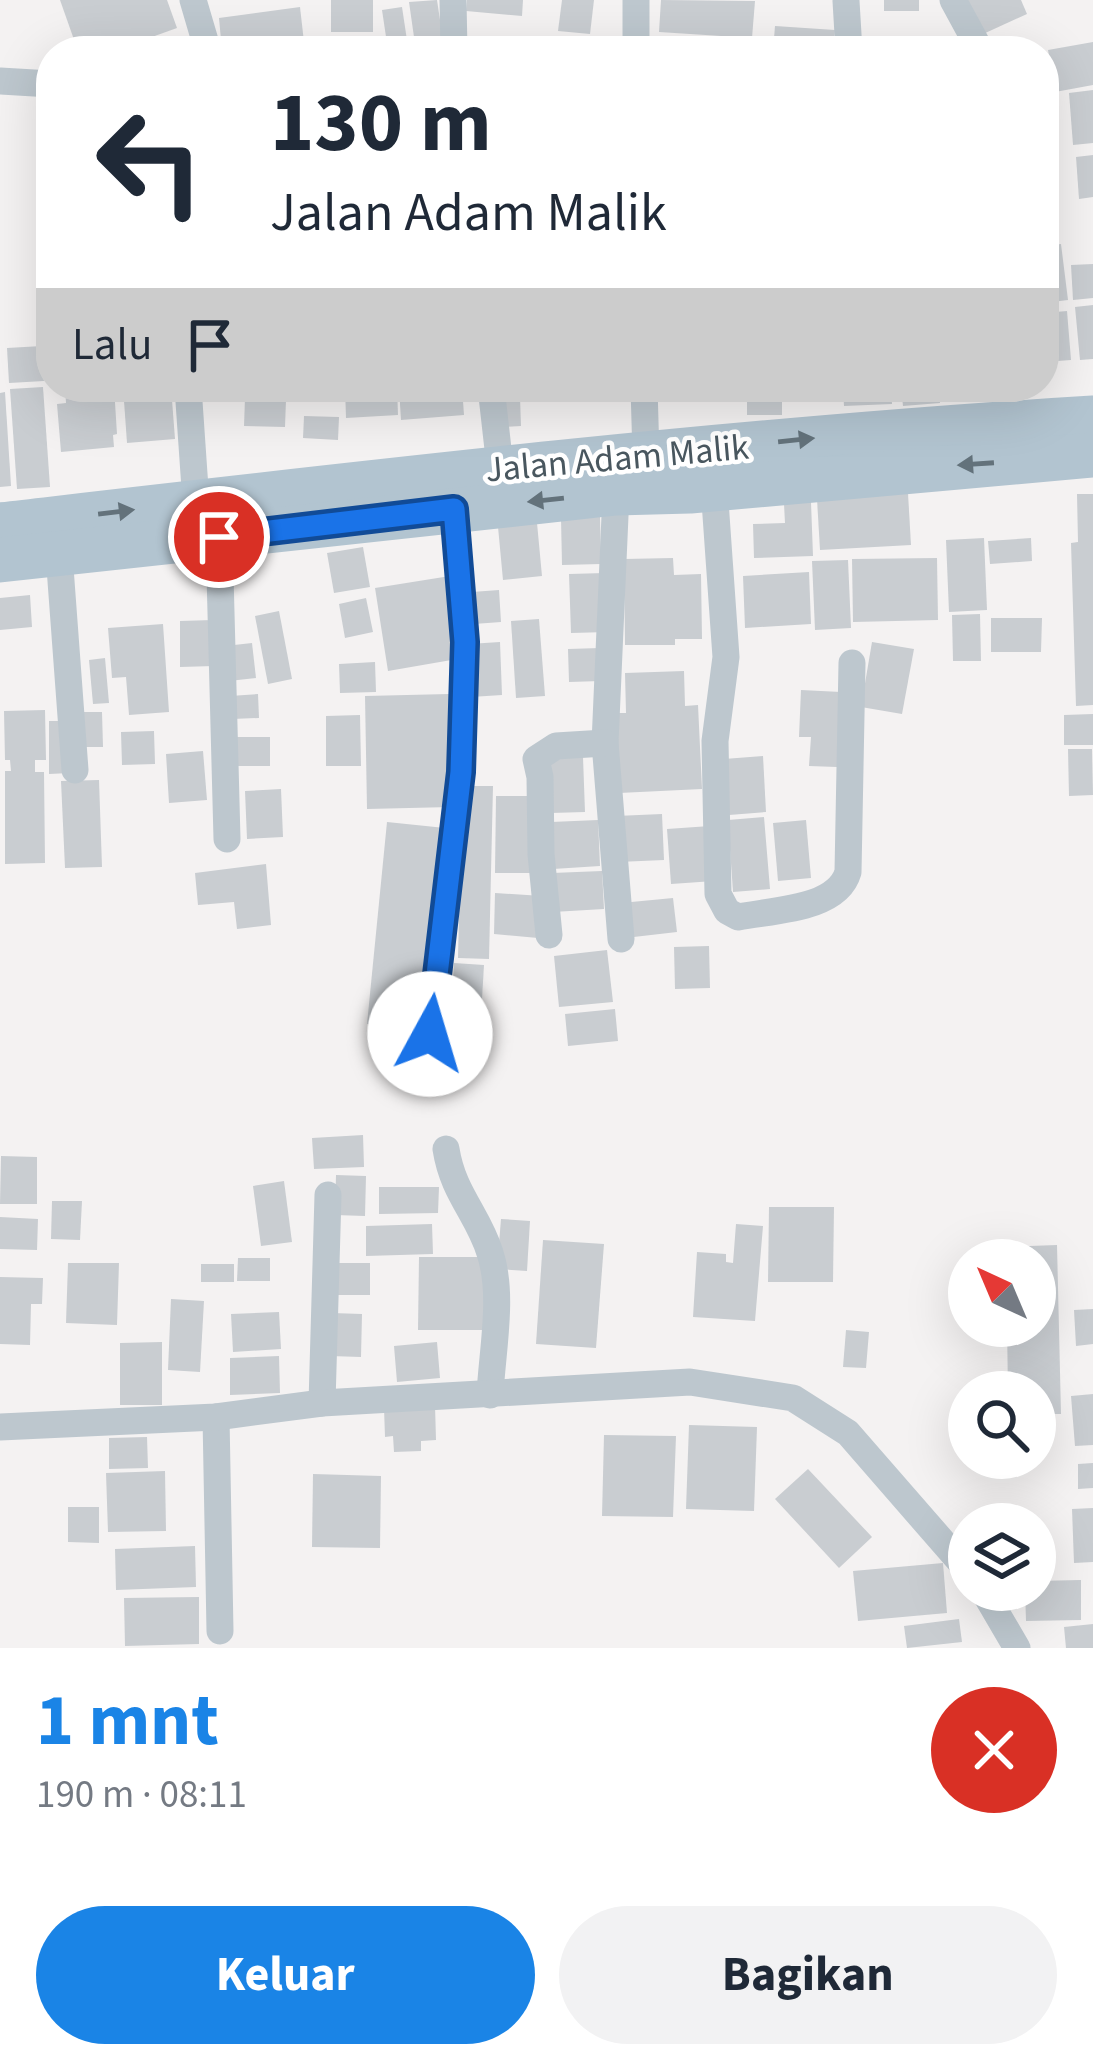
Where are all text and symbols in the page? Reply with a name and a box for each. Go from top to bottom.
text: 130 m [270,64,492,184]
icon: left [72,84,228,240]
text: Jalan Adam Malik [270,175,667,252]
icon: arrive [177,312,243,378]
text: Lalu [72,313,153,377]
street label: Jalan Adam Malik [483,422,751,495]
one-way arrow [778,431,816,450]
one-way arrow [957,454,994,473]
pin [168,486,270,588]
one-way arrow [527,491,564,510]
one-way arrow [98,502,135,521]
icon: arrive [186,504,252,570]
position arrow [367,971,493,1097]
north arrow [948,1239,1056,1347]
map controls [948,1239,1056,1611]
button: search [948,1371,1056,1479]
button: layers [948,1503,1056,1611]
text: 1 mnt [36,1670,219,1773]
button: close [931,1687,1057,1813]
text: 190 m · 08:11 [36,1767,247,1823]
button: Keluar [36,1906,535,2044]
button: Bagikan [559,1906,1057,2044]

